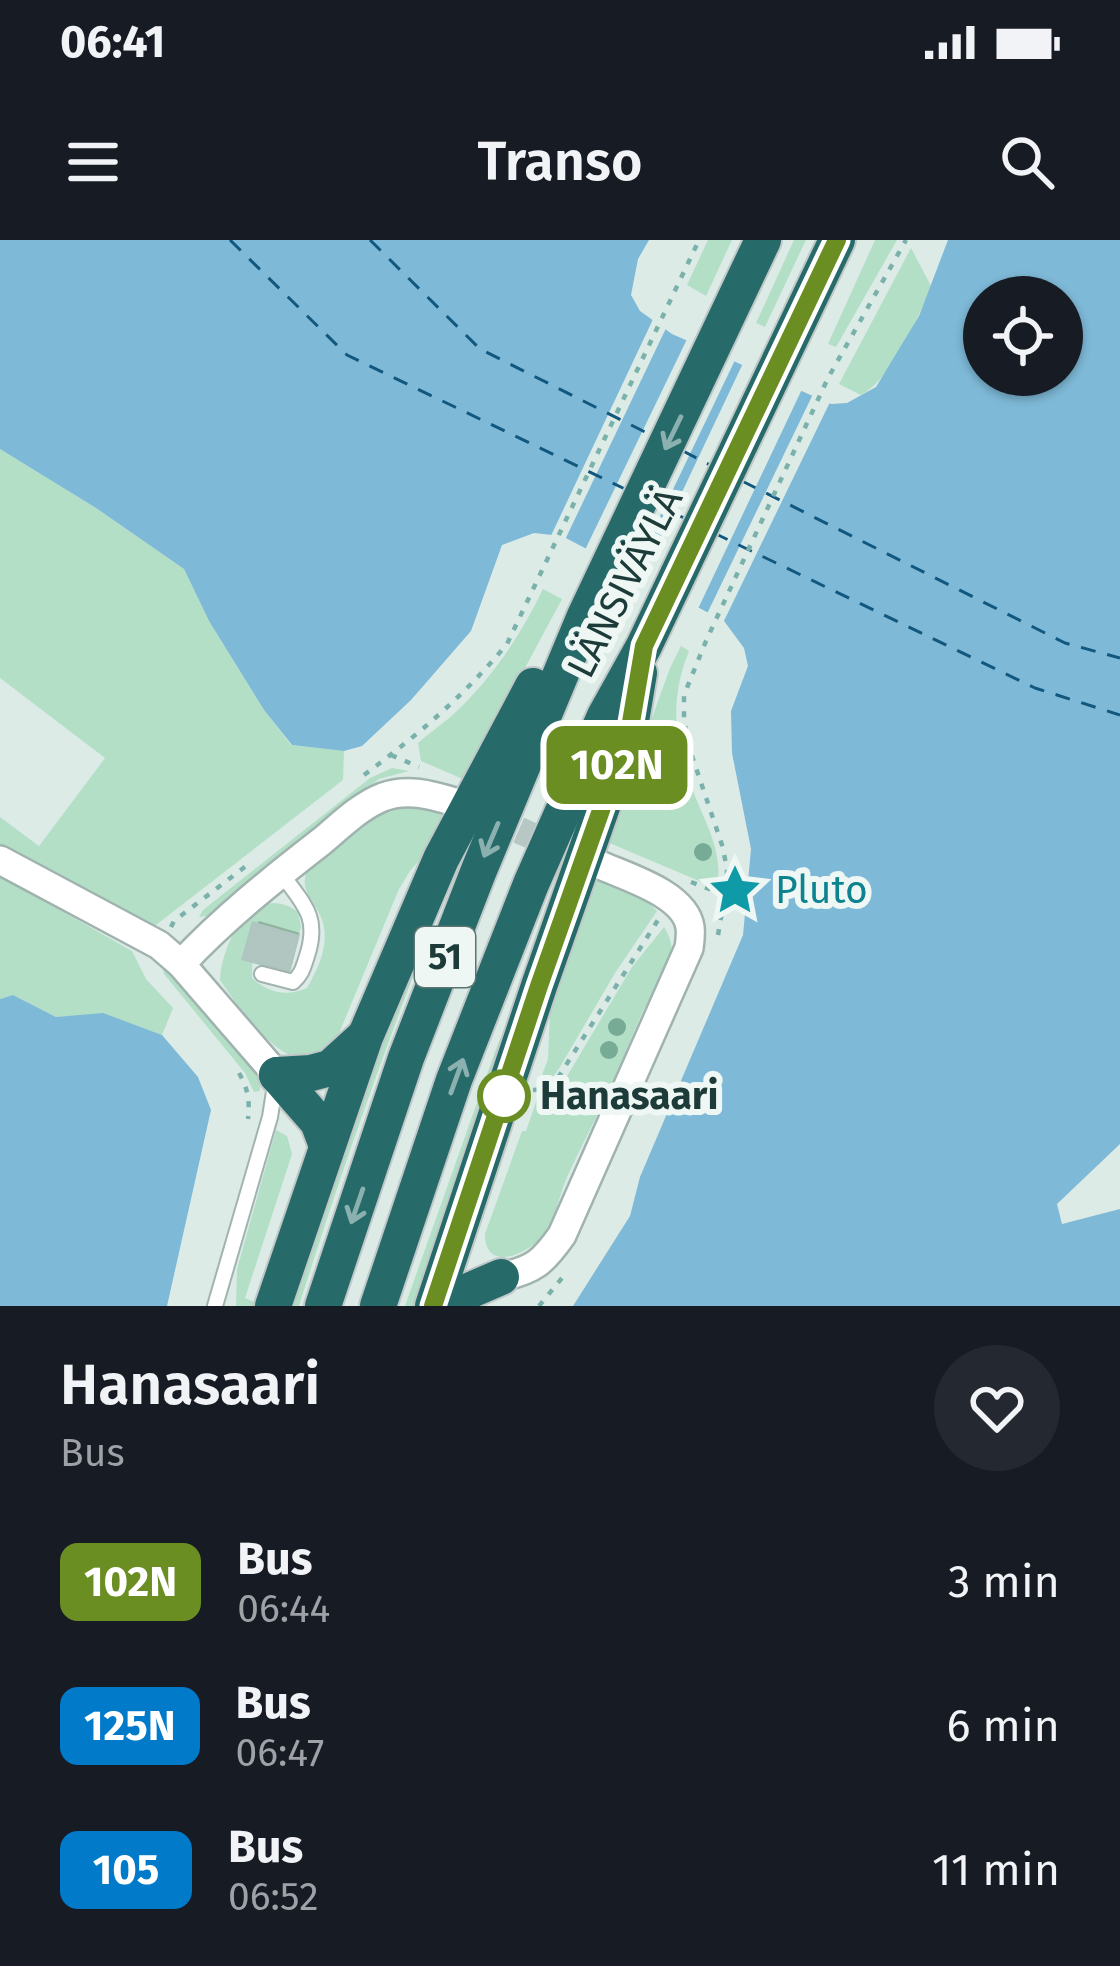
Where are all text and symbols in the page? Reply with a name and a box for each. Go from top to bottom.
text: 06:41 [60,15,165,69]
icon: menu [60,129,126,195]
icon: search [994,129,1060,195]
text: Transo [478,130,642,194]
map controls [963,276,1083,396]
button: locate [963,276,1083,396]
one-way arrow [660,415,683,450]
street label: LÄNSIVÄYLÄ [558,480,693,685]
line badge: 102N [533,726,701,804]
text: 102N [570,740,664,790]
one-way arrow [479,821,500,858]
place icon: Pluto [706,861,764,919]
place label: Pluto [775,867,868,913]
road number: 51 [415,927,475,987]
one-way arrow [447,1058,469,1095]
marker: Hanasaari [479,1071,529,1121]
place label: Hanasaari [540,1073,718,1119]
one-way arrow [344,1186,366,1224]
button: heart [934,1345,1060,1471]
text: Hanasaari [60,1351,320,1419]
text: Bus [60,1430,125,1476]
text: Bus [237,1532,312,1586]
text: 3 min [948,1555,1060,1609]
text: 102N [84,1557,177,1607]
text: 06:44 [237,1586,330,1632]
text: Bus [236,1676,311,1730]
text: 6 min [946,1699,1060,1753]
text: 125N [84,1701,176,1751]
text: 06:47 [236,1730,324,1776]
text: Bus [228,1820,303,1874]
text: 11 min [932,1843,1060,1897]
text: 105 [93,1845,159,1895]
text: 06:52 [228,1874,318,1920]

